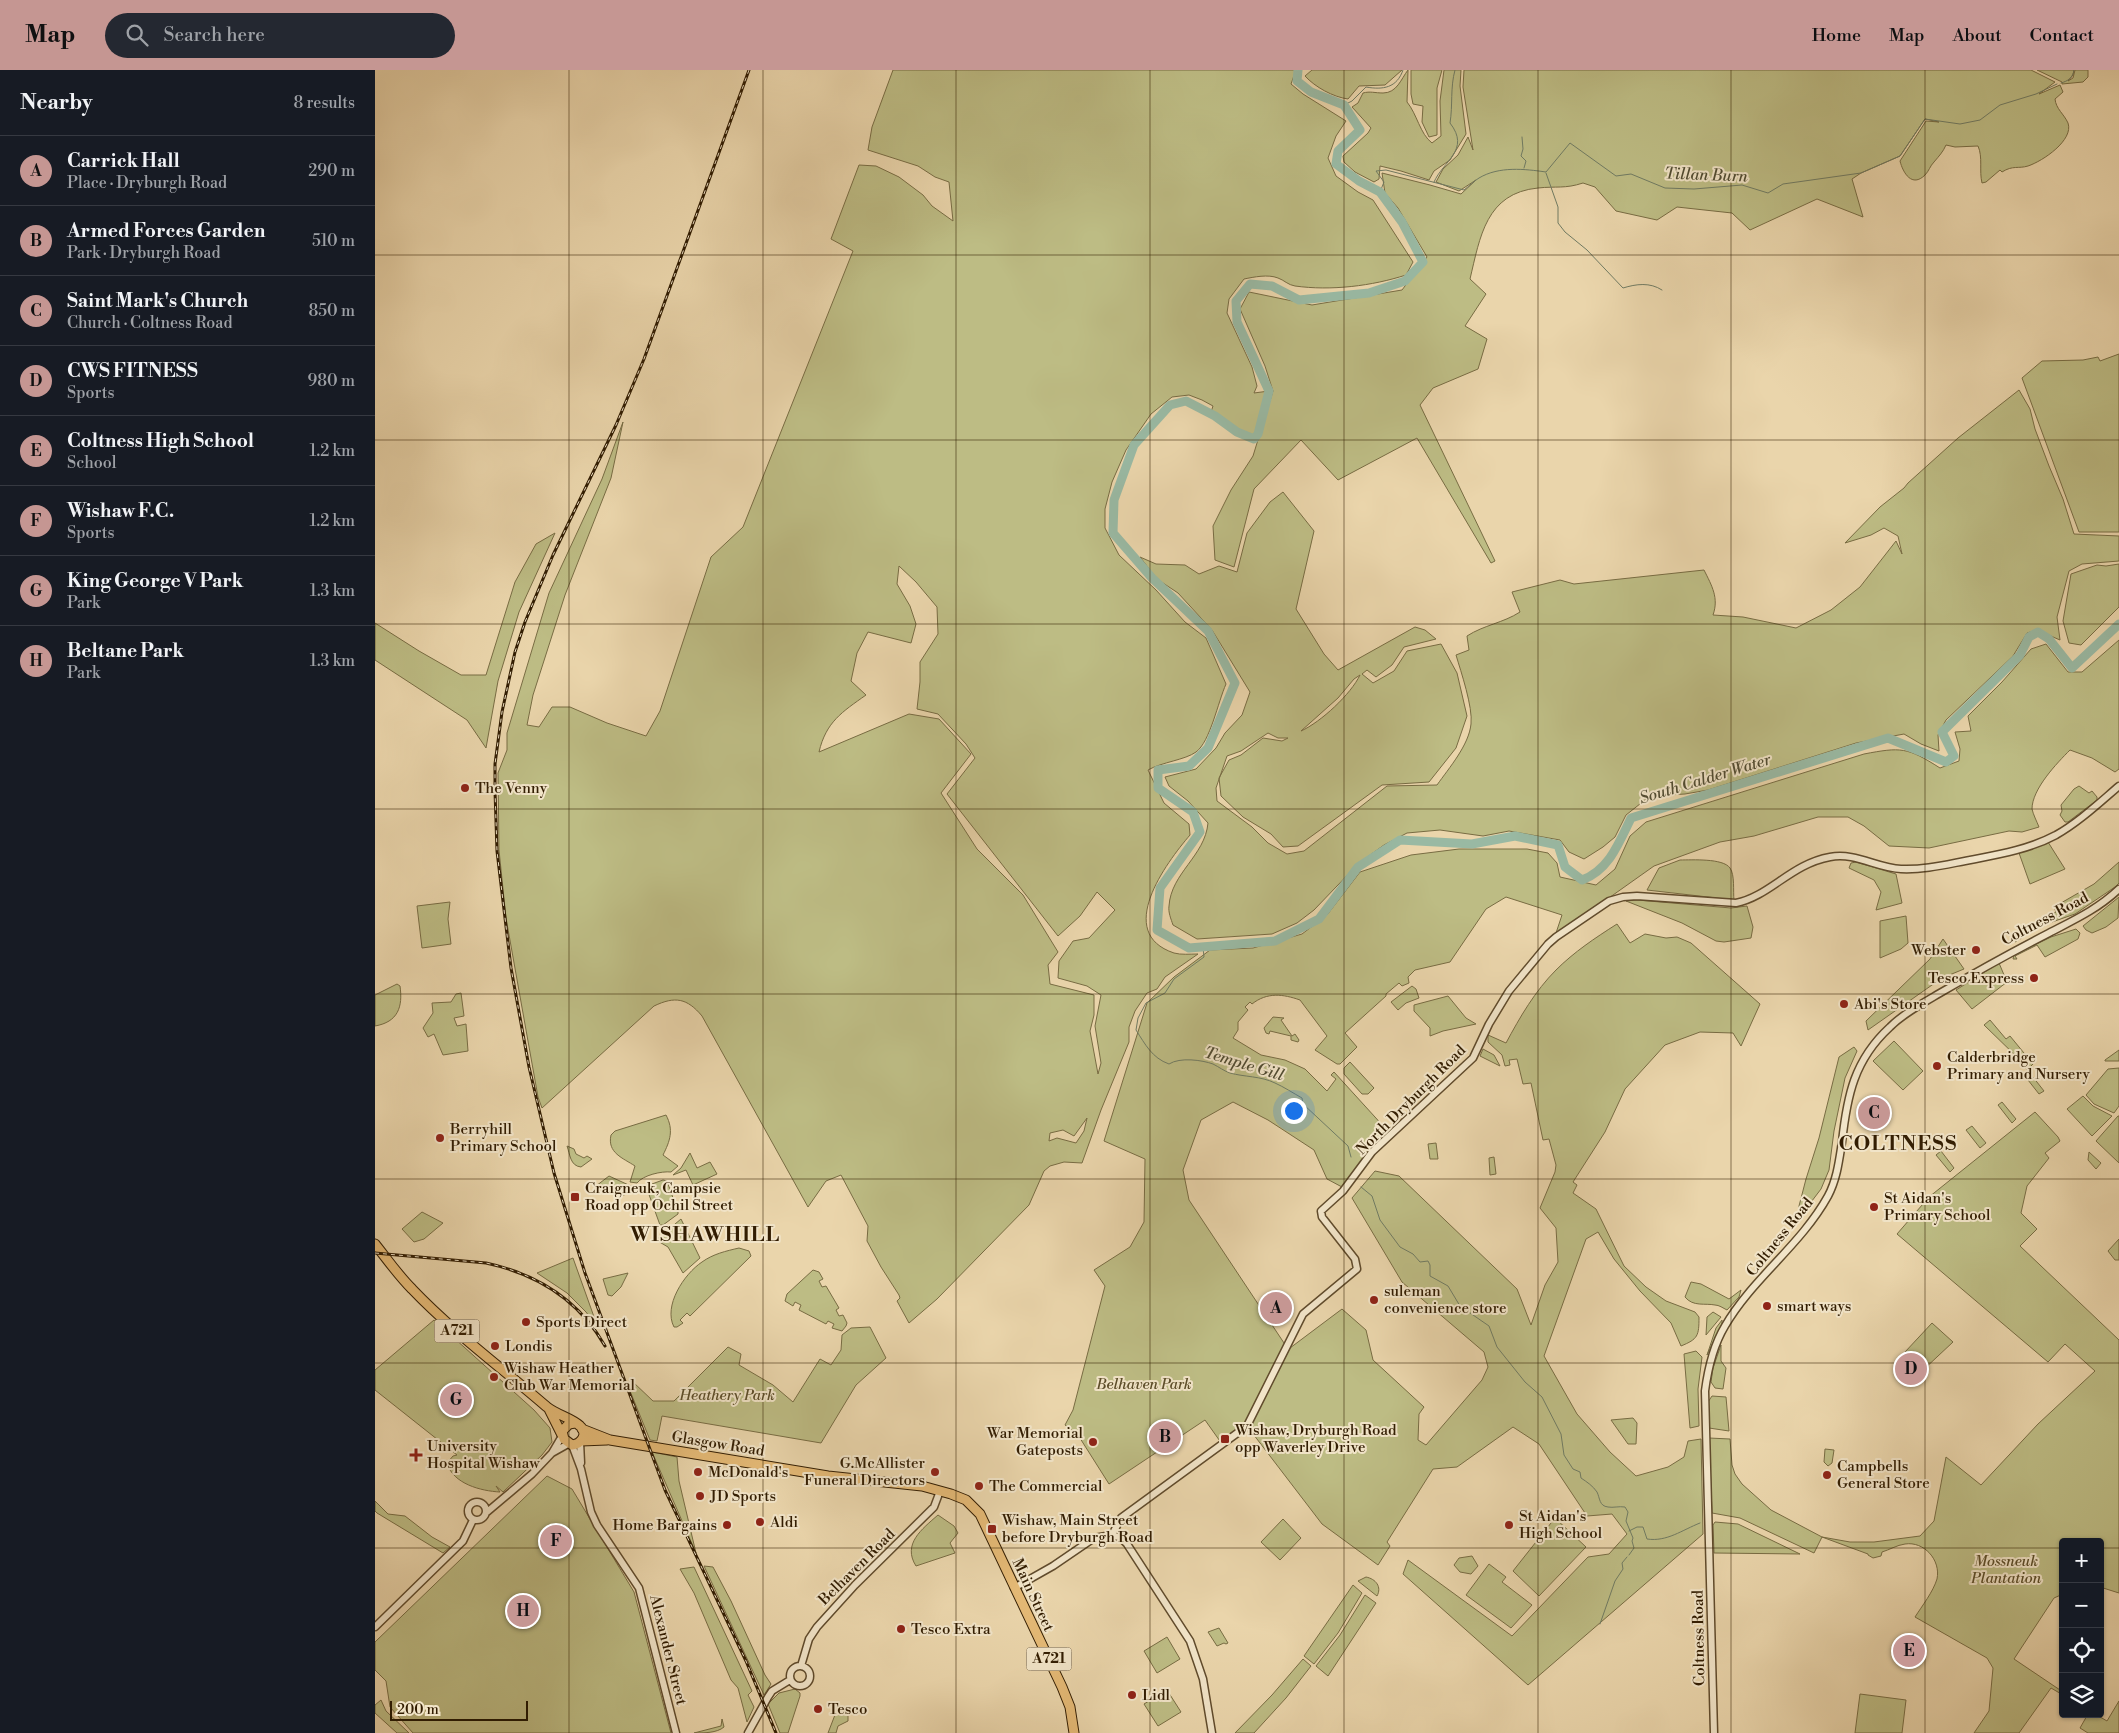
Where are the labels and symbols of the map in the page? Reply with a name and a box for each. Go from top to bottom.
water label: Tillan Burn [1664,164,1749,186]
water label: South Calder Water [1637,749,1774,809]
place label: The Venny [475,779,548,798]
marker: The Venny [459,782,471,794]
street label: Coltness Road [1998,888,2092,950]
place label: Webster [1910,941,1967,960]
marker: Webster [1970,944,1982,956]
place label: Tesco Express [1928,969,2024,988]
marker: Tesco Express [2028,972,2040,984]
place label: Abi's Store [1853,995,1927,1014]
marker: Abi's Store [1838,998,1850,1010]
street label: North Dryburgh Road [1352,1041,1470,1159]
water label: Temple Gill [1202,1042,1287,1086]
place label: Calderbridge Primary and Nursery [1947,1048,2090,1084]
marker: Calderbridge Primary and Nursery [1931,1060,1943,1072]
pin: C [1858,1094,1890,1132]
your location [1281,1098,1307,1124]
place label: Berryhill Primary School [449,1120,557,1156]
marker: Berryhill Primary School [434,1132,446,1144]
district label: COLTNESS [1839,1132,1957,1157]
place label: Craigneuk, Campsie Road opp Ochil Street [585,1179,734,1215]
place label: St Aidan's Primary School [1884,1189,1991,1225]
marker: Craigneuk, Campsie Road opp Ochil Street [569,1191,581,1203]
street label: Coltness Road [1742,1193,1818,1280]
marker: St Aidan's Primary School [1868,1201,1880,1213]
district label: WISHAWHILL [629,1223,780,1248]
place label: suleman convenience store [1384,1282,1506,1318]
pin: A [1260,1289,1292,1327]
marker: suleman convenience store [1368,1294,1380,1306]
place label: smart ways [1777,1297,1851,1316]
marker: smart ways [1761,1300,1773,1312]
place label: Sports Direct [536,1313,628,1332]
marker: Sports Direct [520,1316,532,1328]
road number: A721 [434,1320,479,1342]
place label: Londis [505,1337,552,1356]
marker: Londis [489,1340,501,1352]
pin: D [1895,1350,1927,1388]
place label: Wishaw Heather Club War Memorial [503,1359,635,1395]
marker: Wishaw Heather Club War Memorial [488,1371,500,1383]
park label: Belhaven Park [1095,1375,1192,1394]
pin: G [440,1381,472,1419]
park label: Heathery Park [678,1386,775,1405]
pin: B [1149,1418,1181,1456]
place label: Wishaw, Dryburgh Road opp Waverley Drive [1234,1421,1397,1457]
place label: War Memorial Gateposts [986,1424,1084,1460]
street label: Glasgow Road [670,1427,766,1461]
marker: Wishaw, Dryburgh Road opp Waverley Drive [1219,1433,1231,1445]
marker: War Memorial Gateposts [1087,1436,1099,1448]
place label: University Hospital Wishaw [427,1437,540,1473]
marker: University Hospital Wishaw [409,1448,423,1462]
place label: G.McAllister Funeral Directors [804,1454,926,1490]
place label: Campbells General Store [1837,1457,1930,1493]
place label: McDonald's [708,1463,788,1482]
marker: McDonald's [692,1466,704,1478]
marker: G.McAllister Funeral Directors [929,1466,941,1478]
marker: Campbells General Store [1821,1469,1833,1481]
place label: The Commercial [989,1477,1103,1496]
marker: The Commercial [973,1480,985,1492]
place label: JD Sports [709,1487,776,1506]
marker: JD Sports [694,1490,706,1502]
place label: St Aidan's High School [1519,1507,1603,1543]
place label: Wishaw, Main Street before Dryburgh Road [1001,1511,1153,1547]
place label: Aldi [769,1513,798,1532]
place label: Home Bargains [612,1516,717,1535]
marker: Aldi [754,1516,766,1528]
marker: Home Bargains [721,1519,733,1531]
marker: St Aidan's High School [1503,1519,1515,1531]
pin: F [540,1522,572,1560]
marker: Wishaw, Main Street before Dryburgh Road [986,1523,998,1535]
street label: Belhaven Road [814,1524,900,1610]
park label: Mossneuk Plantation [1970,1552,2042,1588]
street label: Main Street [1008,1555,1059,1635]
street label: Coltness Road [1689,1589,1709,1686]
pin: H [507,1592,539,1630]
street label: Alexander Street [645,1592,691,1708]
place label: Tesco Extra [911,1620,991,1639]
marker: Tesco Extra [895,1623,907,1635]
pin: E [1893,1632,1925,1670]
road number: A721 [1027,1648,1071,1670]
place label: Lidl [1142,1686,1170,1705]
marker: Lidl [1126,1689,1138,1701]
scale bar [390,1698,527,1721]
place label: Tesco [828,1700,867,1719]
marker: Tesco [812,1703,824,1715]

